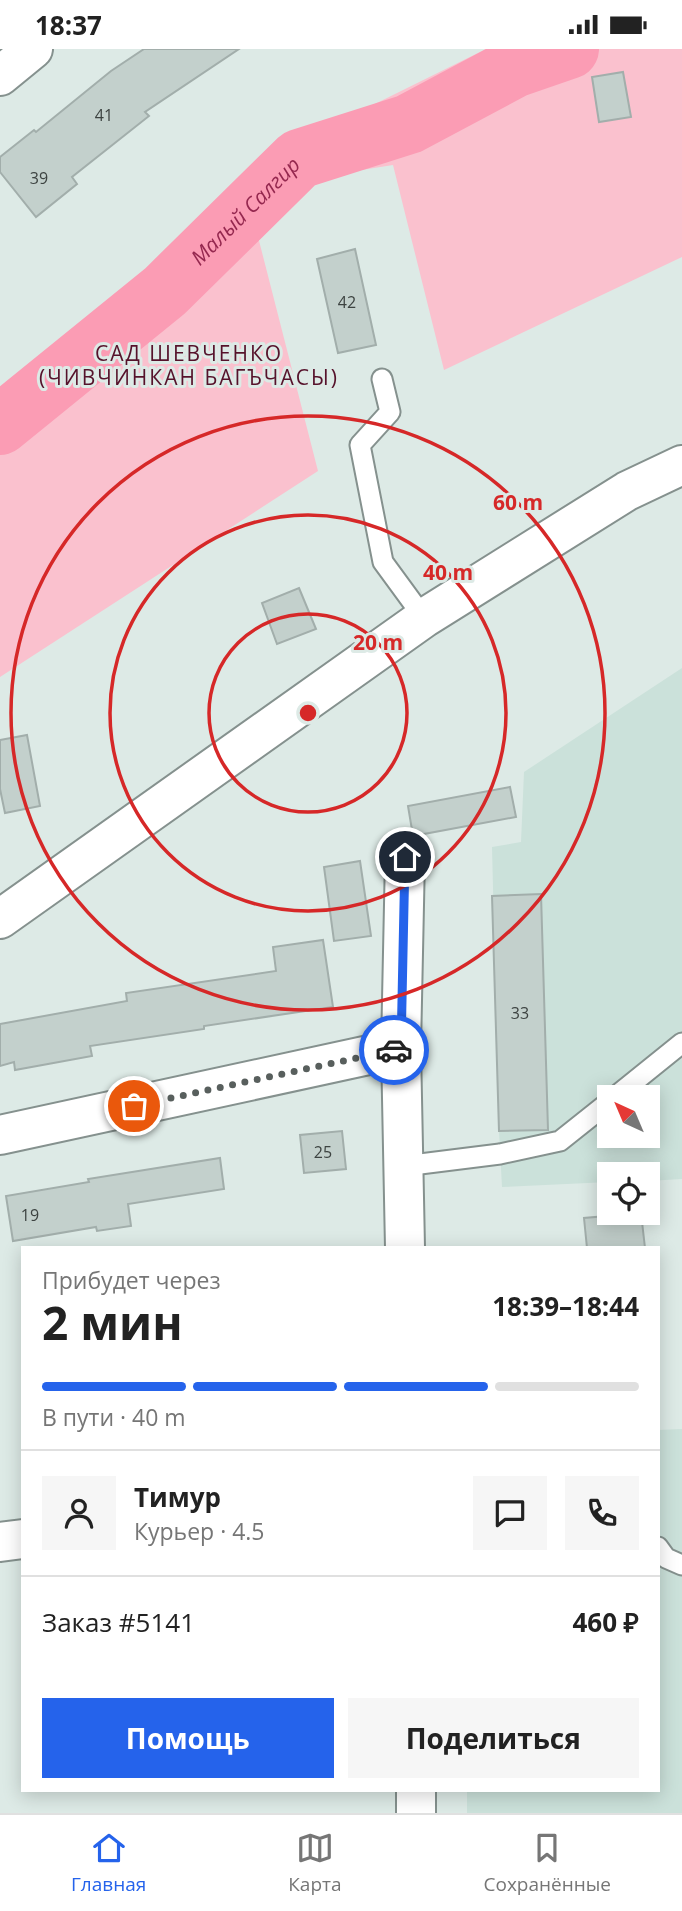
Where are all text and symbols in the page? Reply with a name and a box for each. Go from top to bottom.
text: 18:37 [35,7,102,43]
house number: 41 [95,104,113,126]
water label: Малый Салгир [184,151,306,271]
house number: 39 [30,167,48,189]
house number: 42 [338,291,356,313]
district label: САД ШЕВЧЕНКО (ЧИВЧИНКАН БАГЪЧАСЫ) [39,339,339,391]
text: 60 m [493,488,543,516]
text: 40 m [423,558,473,586]
text: 20 m [353,628,403,656]
centre of rings [296,701,320,725]
pin [375,827,435,887]
icon: home [386,838,424,876]
house number: 33 [511,1002,529,1024]
courier [359,1015,429,1085]
icon: car [375,1031,413,1069]
pin [104,1076,164,1136]
north arrow [597,1085,660,1148]
map controls [597,1085,660,1225]
icon: bag [115,1087,153,1125]
house number: 25 [314,1141,332,1163]
button: locate [597,1162,660,1225]
house number: 19 [21,1204,39,1226]
text: Прибудет через [42,1264,221,1296]
text: 18:39–18:44 [492,1288,639,1324]
text: 2 мин [42,1291,183,1353]
text: В пути · 40 m [42,1401,186,1433]
button: person [42,1476,116,1550]
button: chat [473,1476,547,1550]
button: phone [565,1476,639,1550]
text: Тимур [134,1479,221,1515]
text: Курьер · 4.5 [134,1515,265,1547]
text: Заказ #5141 [42,1604,195,1640]
text: 460 ₽ [573,1604,639,1640]
button: Помощь [42,1698,334,1778]
button: Поделиться [348,1698,639,1778]
tab: Главная [71,1829,146,1897]
tab: Карта [288,1829,342,1897]
tab: Сохранённые [483,1829,611,1897]

